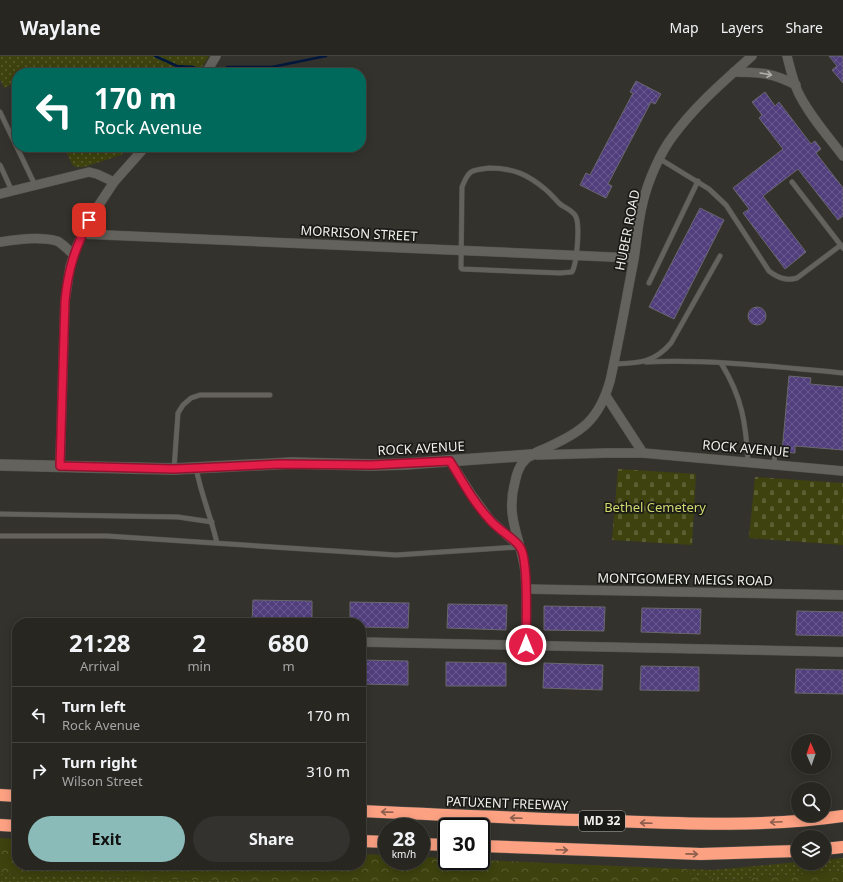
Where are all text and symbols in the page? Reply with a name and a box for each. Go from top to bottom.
text: Waylane [20,15,101,41]
text: Map [670,18,699,37]
text: Layers [721,18,763,37]
text: Share [785,18,823,37]
one-way arrow [759,70,772,78]
text: 170 m [94,79,177,117]
icon: left [28,84,80,136]
text: Rock Avenue [94,115,202,139]
street label: HUBER ROAD [610,188,644,272]
pin [72,203,106,237]
icon: arrive [78,209,100,231]
street label: MORRISON STREET [300,221,419,245]
street label: ROCK AVENUE [702,435,790,461]
street label: ROCK AVENUE [377,437,465,459]
park label: Bethel Cemetery [604,498,706,516]
street label: MONTGOMERY MEIGS ROAD [597,568,773,590]
position arrow [505,624,547,666]
text: 21:28 [69,626,131,659]
text: 2 [192,626,206,659]
text: 680 [268,626,309,659]
text: Arrival [80,657,120,675]
text: min [187,657,211,675]
text: m [282,657,295,675]
text: Turn left [62,696,126,716]
icon: left [28,704,50,726]
text: 170 m [306,705,350,725]
text: Rock Avenue [62,716,140,734]
north arrow [791,734,831,774]
map controls [791,734,831,870]
text: Turn right [62,752,137,772]
icon: right [28,760,50,782]
text: 310 m [306,761,350,781]
text: Wilson Street [62,772,143,790]
button: search [791,782,831,822]
street label: PATUXENT FREEWAY [446,792,569,814]
one-way arrow [381,808,394,816]
road number: MD 32 [579,811,625,831]
one-way arrow [510,814,523,821]
button: Exit [28,816,185,862]
button: Share [193,816,350,862]
speed limit sign: 30 [438,818,490,870]
one-way arrow [640,819,653,826]
one-way arrow [770,819,783,826]
text: 28 [393,825,415,852]
button: layers [791,830,831,870]
one-way arrow [555,846,568,853]
text: km/h [392,847,416,861]
one-way arrow [685,850,698,858]

